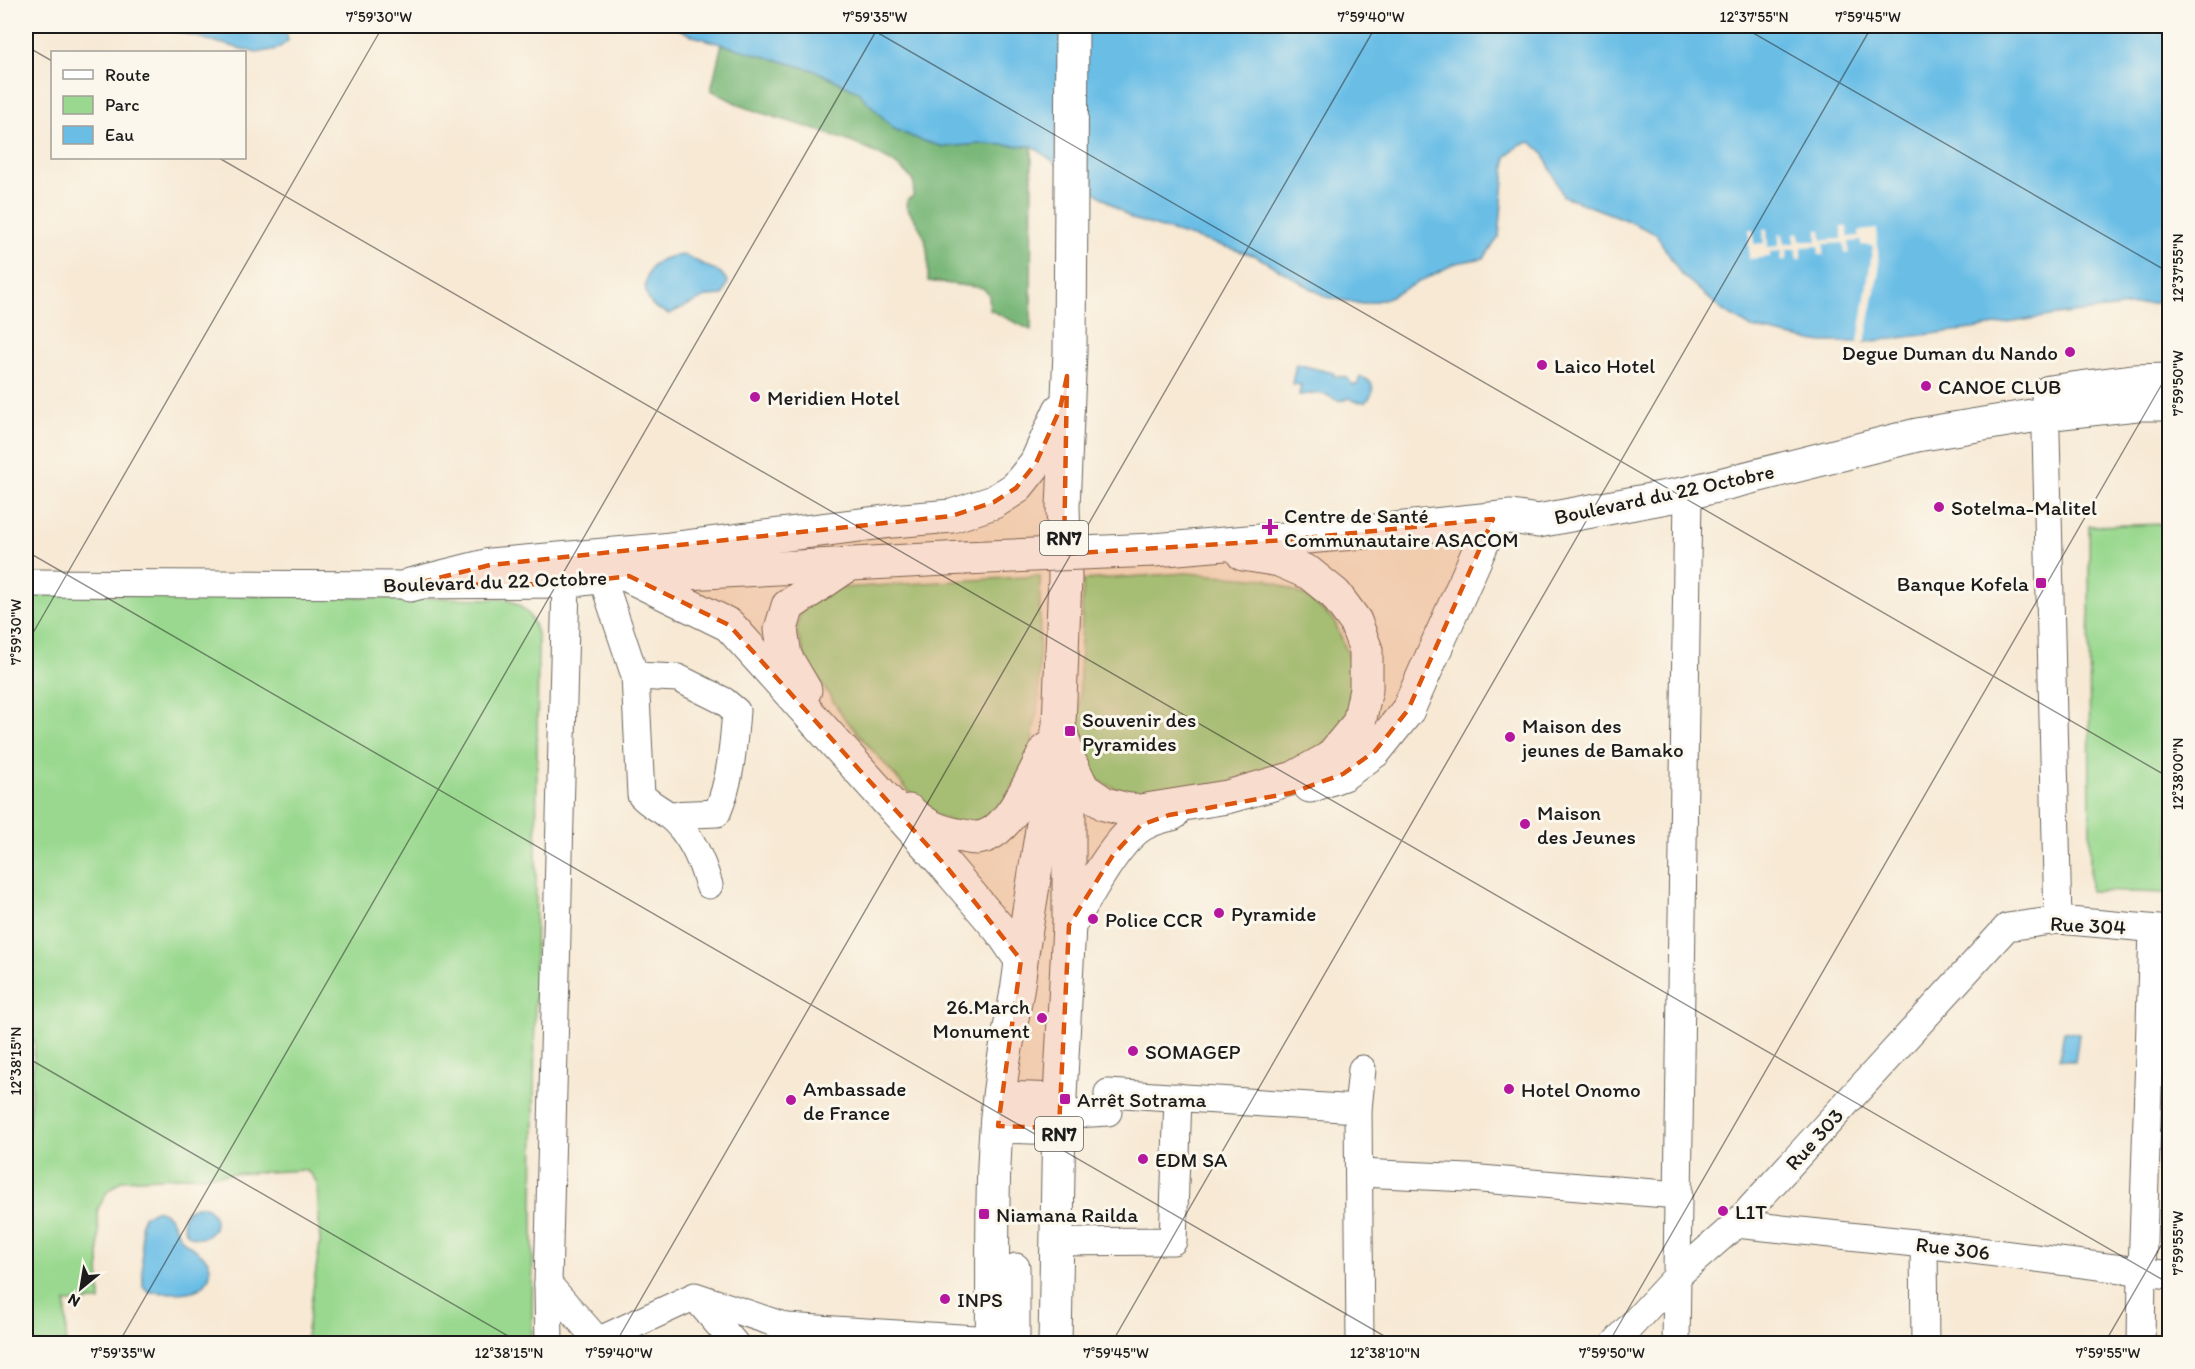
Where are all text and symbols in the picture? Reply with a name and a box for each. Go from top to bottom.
text: 7°59'30"W [346,8,412,26]
text: 7°59'35"W [843,8,908,26]
text: 7°59'40"W [1338,8,1405,26]
text: 12°37'55"N [1719,8,1789,26]
text: 7°59'45"W [1835,8,1901,26]
legend [51,51,246,159]
text: Route [105,64,150,86]
text: Parc [105,94,139,116]
text: Eau [105,124,134,146]
text: 12°37'55"N [2169,233,2187,303]
place label: Degue Duman du Nando [1842,340,2058,365]
marker: Degue Duman du Nando [2063,345,2077,359]
text: 7°59'50"W [2169,350,2187,416]
place label: Laico Hotel [1554,353,1655,378]
marker: Laico Hotel [1535,358,1549,372]
place label: CANOE CLUB [1938,374,2061,399]
marker: CANOE CLUB [1919,379,1933,393]
place label: Meridien Hotel [767,385,900,410]
marker: Meridien Hotel [748,390,762,404]
street label: Boulevard du 22 Octobre [1552,458,1776,530]
place label: Sotelma-Malitel [1951,495,2097,520]
marker: Sotelma-Malitel [1932,500,1946,514]
place label: Centre de Santé Communautaire ASACOM [1284,503,1519,552]
marker: Centre de Santé Communautaire ASACOM [1261,518,1279,536]
road number: RN7 [1040,521,1088,555]
street label: Boulevard du 22 Octobre [382,565,608,597]
place label: Banque Kofela [1897,571,2029,596]
marker: Banque Kofela [2034,576,2048,590]
text: 7°59'30"W [7,599,25,665]
place label: Souvenir des Pyramides [1082,707,1196,756]
place label: Maison des jeunes de Bamako [1521,713,1684,762]
marker: Souvenir des Pyramides [1063,724,1077,738]
marker: Maison des jeunes de Bamako [1503,730,1517,744]
text: 12°38'00"N [2169,738,2187,810]
place label: Maison des Jeunes [1537,800,1636,849]
marker: Maison des Jeunes [1518,817,1532,831]
place label: Pyramide [1231,901,1316,926]
marker: Pyramide [1212,906,1226,920]
place label: Police CCR [1105,907,1203,932]
street label: Rue 304 [2049,911,2127,939]
marker: Police CCR [1086,912,1100,926]
place label: 26.March Monument [933,994,1030,1043]
marker: 26.March Monument [1035,1011,1049,1025]
text: 12°38'15"N [7,1027,25,1095]
place label: SOMAGEP [1145,1039,1241,1064]
marker: SOMAGEP [1126,1044,1140,1058]
place label: Ambassade de France [803,1076,906,1125]
place label: Hotel Onomo [1521,1077,1641,1102]
marker: Hotel Onomo [1502,1082,1516,1096]
place label: Arrêt Sotrama [1077,1087,1207,1112]
marker: Arrêt Sotrama [1058,1092,1072,1106]
marker: Ambassade de France [784,1093,798,1107]
street label: Rue 303 [1780,1103,1848,1175]
road number: RN7 [1035,1117,1083,1151]
place label: EDM SA [1155,1147,1228,1172]
marker: EDM SA [1136,1152,1150,1166]
place label: L1T [1735,1199,1767,1224]
place label: Niamana Railda [996,1202,1138,1227]
marker: L1T [1716,1204,1730,1218]
marker: Niamana Railda [977,1207,991,1221]
text: 7°59'55"W [2169,1211,2187,1275]
street label: Rue 306 [1915,1231,1991,1265]
north arrow [51,1258,111,1318]
place label: INPS [957,1287,1003,1312]
text: N [64,1290,83,1311]
marker: INPS [938,1292,952,1306]
text: 7°59'35"W [91,1344,156,1362]
text: 12°38'15"N [475,1344,543,1362]
text: 7°59'40"W [586,1344,653,1362]
text: 7°59'45"W [1083,1344,1149,1362]
text: 12°38'10"N [1350,1344,1420,1362]
text: 7°59'50"W [1579,1344,1645,1362]
text: 7°59'55"W [2076,1344,2140,1362]

